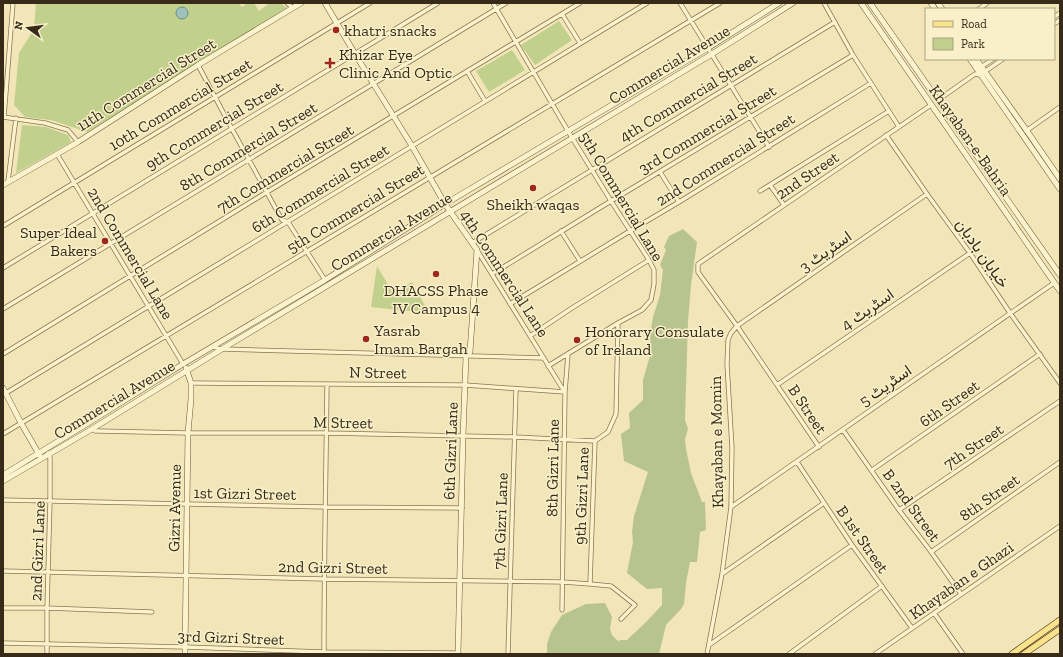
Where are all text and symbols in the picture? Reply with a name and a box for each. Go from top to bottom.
north arrow [8,8,48,48]
legend [925,8,1055,60]
text: Road [961,17,987,31]
text: N [11,19,26,31]
place label: khatri snacks [344,21,436,40]
street label: Commercial Avenue [605,21,733,108]
marker: khatri snacks [331,25,341,35]
street label: 11th Commercial Street [73,34,220,135]
text: Park [961,37,986,51]
place label: Khizar Eye Clinic And Optic [339,45,453,82]
street label: 4th Commercial Street [616,49,761,146]
street label: 10th Commercial Street [105,54,255,155]
marker: Khizar Eye Clinic And Optic [324,57,336,69]
street label: 9th Commercial Street [142,77,286,174]
street label: 3rd Commercial Street [635,81,779,178]
street label: Khayaban-e-Bahria [925,81,1016,200]
street label: 8th Commercial Street [176,98,321,195]
street label: 2nd Commercial Street [652,109,798,210]
street label: 7th Commercial Street [214,120,357,217]
street label: 5th Commercial Lane [575,128,668,264]
street label: 6th Commercial Street [248,140,392,237]
street label: 2nd Street [772,147,842,203]
street label: 5th Commercial Street [283,160,427,257]
marker: Sheikh waqas [528,183,538,193]
street label: 2nd Commercial Lane [84,184,178,323]
street label: Commercial Avenue [327,188,455,275]
place label: Sheikh waqas [486,195,580,214]
street label: 4th Commercial Lane [456,206,553,341]
street label: خیابان بادبان [952,215,1014,292]
place label: Super Ideal Bakers [20,223,97,260]
street label: اسٹریٹ 3 [796,227,856,277]
marker: Super Ideal Bakers [100,236,110,246]
marker: DHACSS Phase IV Campus 4 [431,269,441,279]
place label: DHACSS Phase IV Campus 4 [384,281,488,318]
street label: اسٹریٹ 4 [837,284,898,335]
place label: Yasrab Imam Bargah [373,321,468,358]
place label: Honorary Consulate of Ireland [585,322,724,359]
marker: Yasrab Imam Bargah [361,334,371,344]
marker: Honorary Consulate of Ireland [572,335,582,345]
street label: Commercial Avenue [50,356,178,443]
street label: اسٹریٹ 5 [855,361,916,411]
street label: N Street [349,362,407,383]
street label: Khayaban e Momin [706,375,727,508]
street label: 6th Street [916,376,983,431]
street label: B Street [784,381,831,438]
street label: 6th Gizri Lane [439,402,462,500]
street label: M Street [313,412,373,433]
street label: 8th Gizri Lane [542,419,563,517]
street label: 7th Street [940,419,1007,473]
street label: 9th Gizri Lane [570,447,593,545]
street label: Gizri Avenue [164,464,185,552]
street label: B 2nd Street [879,465,944,545]
street label: 8th Street [956,470,1023,525]
street label: 7th Gizri Lane [489,472,512,570]
street label: 1st Gizri Street [193,483,297,504]
street label: 2nd Gizri Lane [26,500,49,602]
street label: B 1st Street [832,502,893,577]
street label: Khayaban e Ghazi [906,537,1017,623]
street label: 2nd Gizri Street [278,557,388,578]
street label: 3rd Gizri Street [177,626,285,649]

